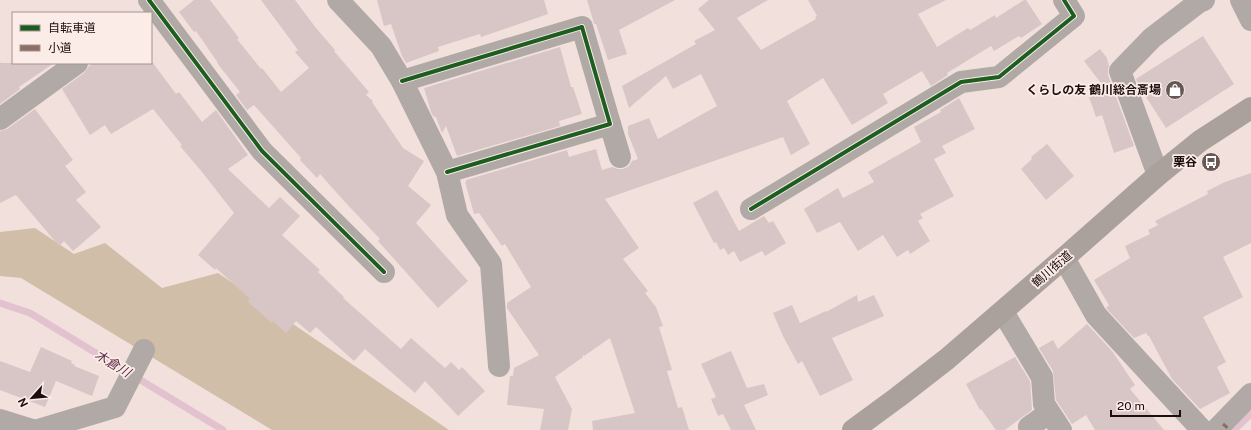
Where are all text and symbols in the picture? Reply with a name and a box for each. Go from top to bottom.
legend [12,12,152,64]
text: 自転車道 [48,21,96,35]
text: 小道 [48,41,72,55]
shop icon: くらしの友 鶴川総合斎場 [1164,79,1186,101]
place label: くらしの友 鶴川総合斎場 [1026,83,1161,97]
bus stop icon: 栗谷 [1200,151,1222,173]
place label: 栗谷 [1173,155,1197,169]
street label: 鶴川街道 [1029,248,1075,290]
water label: 木倉川 [92,347,135,381]
north arrow [12,378,52,418]
scale bar [1111,392,1180,418]
text: N [16,396,30,409]
text: 20 m [1117,399,1145,413]

